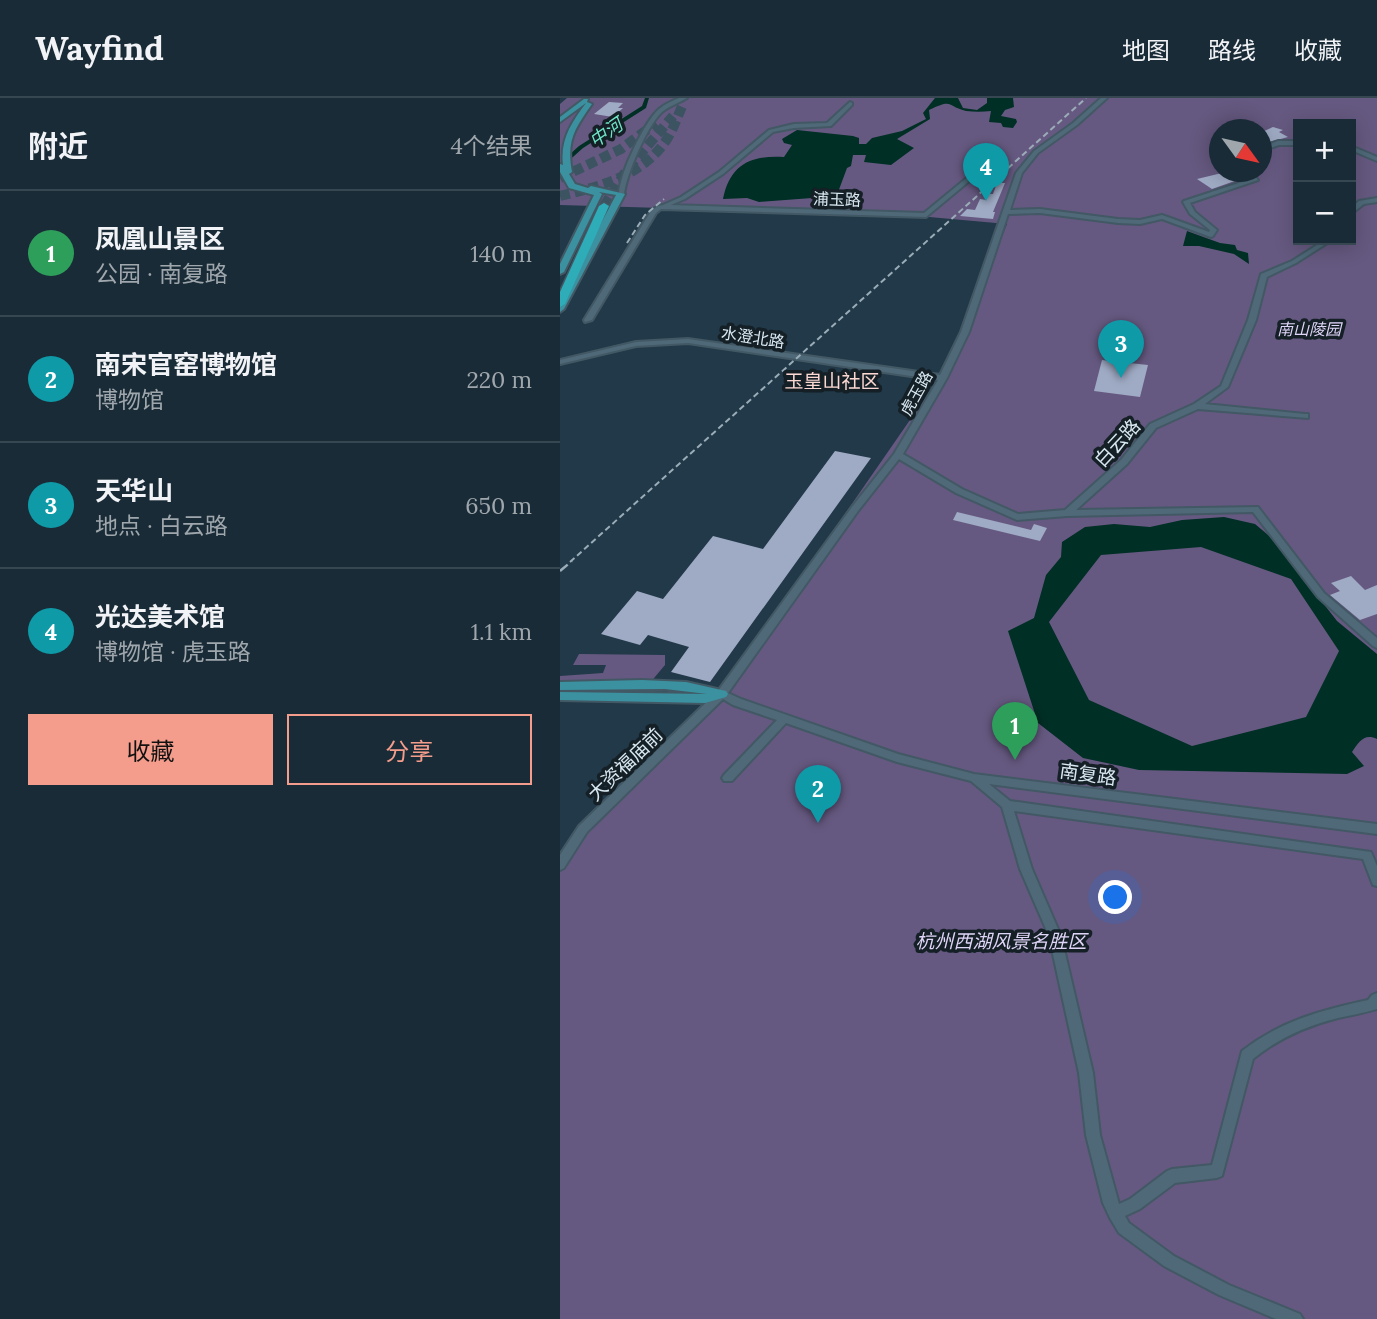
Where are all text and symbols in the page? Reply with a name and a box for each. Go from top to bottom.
text: Wayfind [35,27,164,69]
text: 地图 [1122,35,1170,66]
text: 路线 [1208,35,1256,66]
text: 收藏 [1294,35,1342,66]
water label: 中河 [584,111,630,152]
north arrow [1209,119,1272,182]
map controls [1293,119,1356,245]
button: + [1293,119,1356,182]
text: 附近 [28,127,88,165]
text: 4个结果 [451,131,532,160]
pin: 4 [963,143,1009,201]
button: − [1293,182,1356,245]
street label: 浦玉路 [813,188,861,210]
text: 凤凰山景区 [95,222,225,255]
text: 1 [46,239,56,268]
text: 140 m [470,239,532,268]
text: 公园 · 南复路 [95,259,228,288]
park label: 南山陵园 [1277,319,1343,339]
pin: 3 [1098,320,1144,378]
street label: 水澄北路 [720,322,786,352]
text: 南宋官窑博物馆 [95,348,277,381]
text: 2 [45,365,57,394]
text: 220 m [466,365,532,394]
street label: 虎玉路 [896,367,936,419]
district label: 玉皇山社区 [784,369,880,393]
text: 博物馆 [95,385,164,414]
street label: 白云路 [1089,414,1145,472]
text: 天华山 [95,474,173,507]
text: 3 [45,491,57,520]
text: 650 m [465,491,532,520]
text: 地点 · 白云路 [95,511,228,540]
text: 光达美术馆 [95,600,225,633]
text: 4 [45,617,57,646]
text: 1.1 km [471,617,532,646]
text: 博物馆 · 虎玉路 [95,637,251,666]
pin: 1 [992,702,1038,760]
button: 收藏 [28,714,273,785]
button: 分享 [287,714,532,785]
street label: 大资福庙前 [582,722,668,806]
street label: 南复路 [1058,758,1118,790]
pin: 2 [795,765,841,823]
your location [1098,880,1132,914]
park label: 杭州西湖风景名胜区 [915,929,1089,953]

